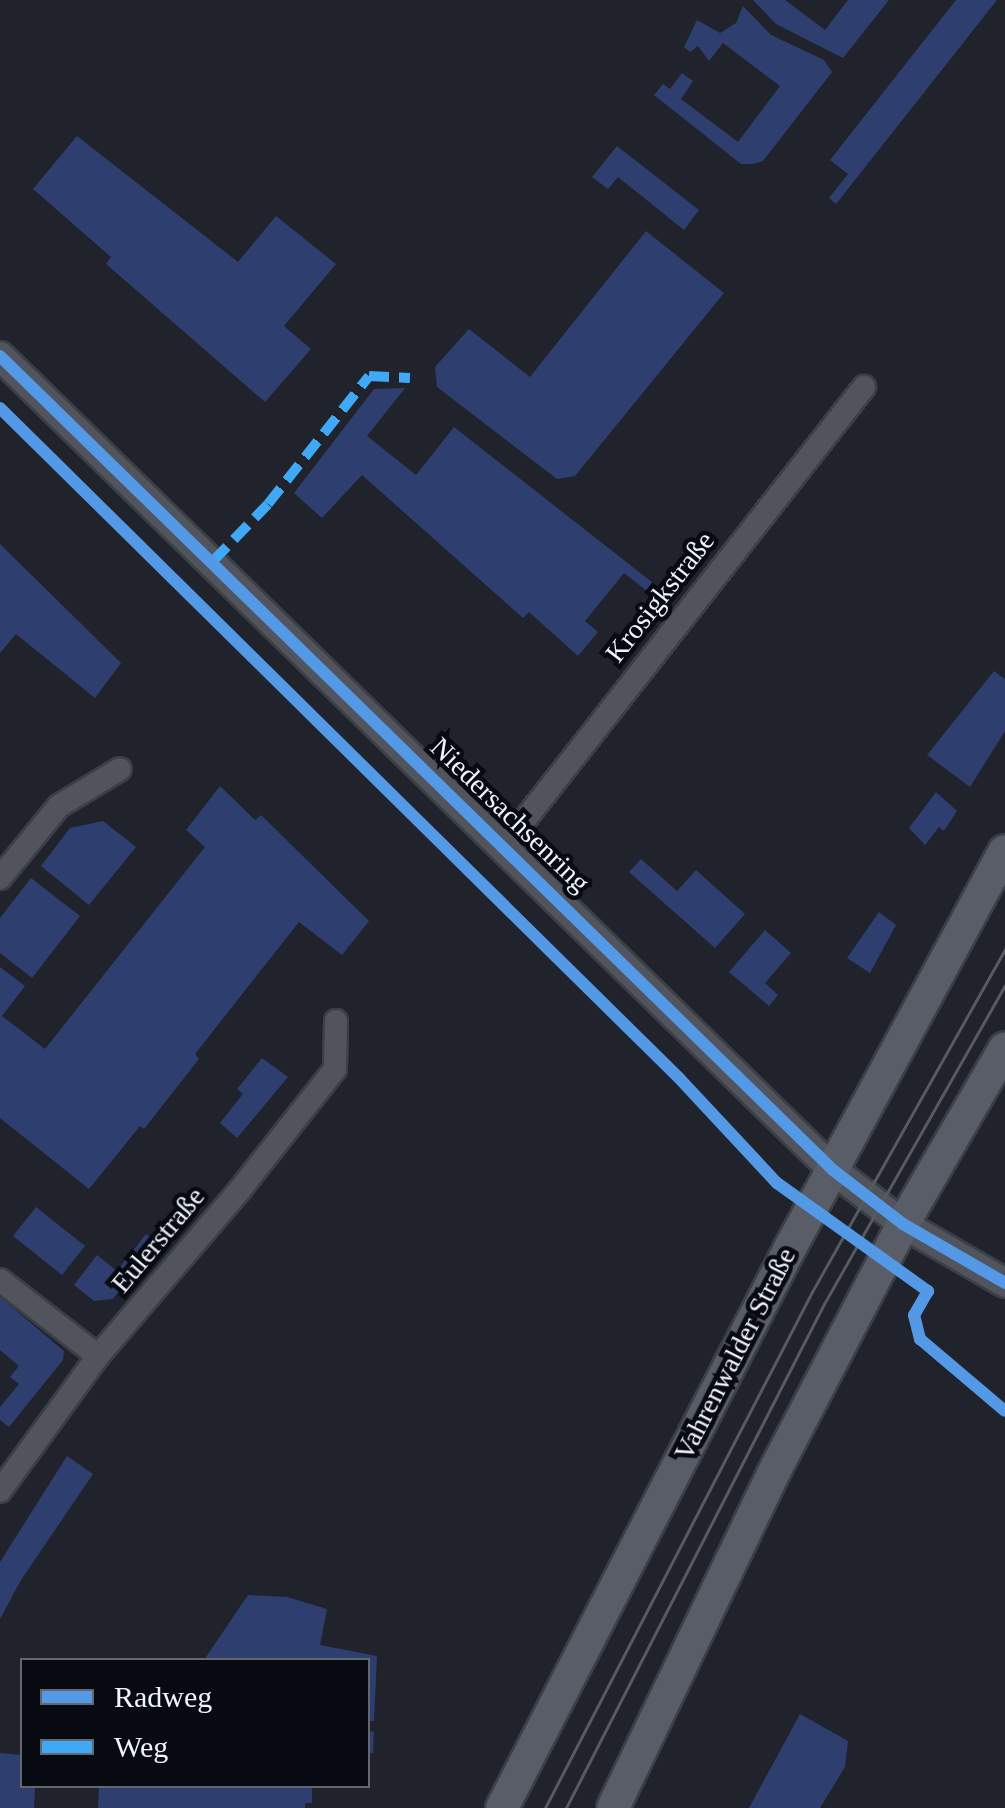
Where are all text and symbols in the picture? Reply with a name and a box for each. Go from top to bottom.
street label: Krosigkstraße [598,525,722,669]
street label: Niedersachsenring [423,731,597,899]
street label: Eulerstraße [104,1180,212,1300]
street label: Vahrenwalder Straße [667,1242,803,1466]
legend [20,1658,370,1788]
text: Radweg [114,1680,212,1713]
text: Weg [114,1730,168,1763]

